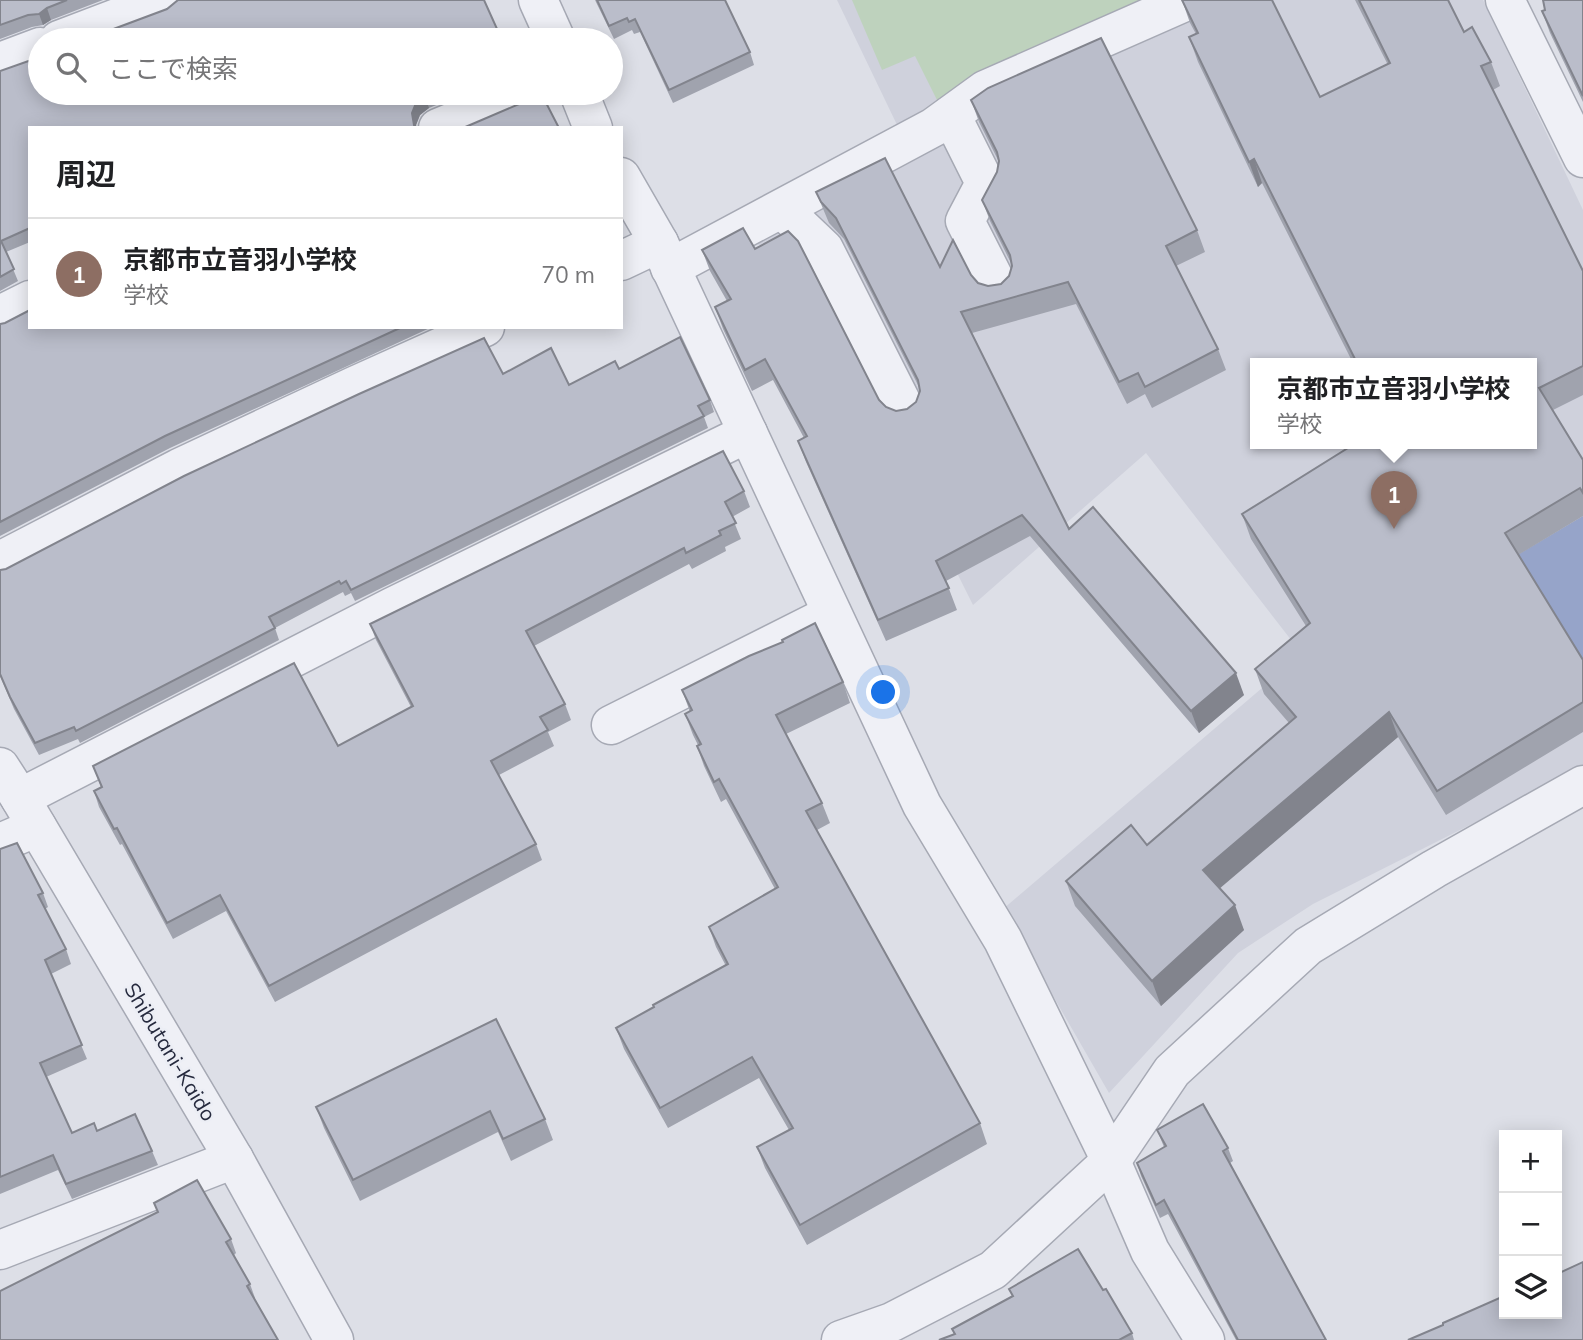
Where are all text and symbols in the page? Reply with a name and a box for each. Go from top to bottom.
search box [28,28,623,105]
icon: search [52,48,90,86]
text: ここで検索 [108,52,238,85]
text: 周辺 [56,155,116,193]
text: 京都市立音羽小学校 [123,243,357,276]
text: 1 [72,260,86,289]
text: 70 m [541,260,595,289]
text: 学校 [123,280,169,309]
popup [1250,358,1537,449]
text: 京都市立音羽小学校 [1276,372,1511,405]
text: 学校 [1276,409,1322,438]
pin: 1 [1371,471,1417,529]
your location [866,675,900,709]
street label: Shibutani-Kaido [119,978,222,1125]
map controls [1499,1130,1562,1319]
button: + [1499,1130,1562,1193]
button: − [1499,1193,1562,1256]
button: layers [1499,1256,1562,1319]

